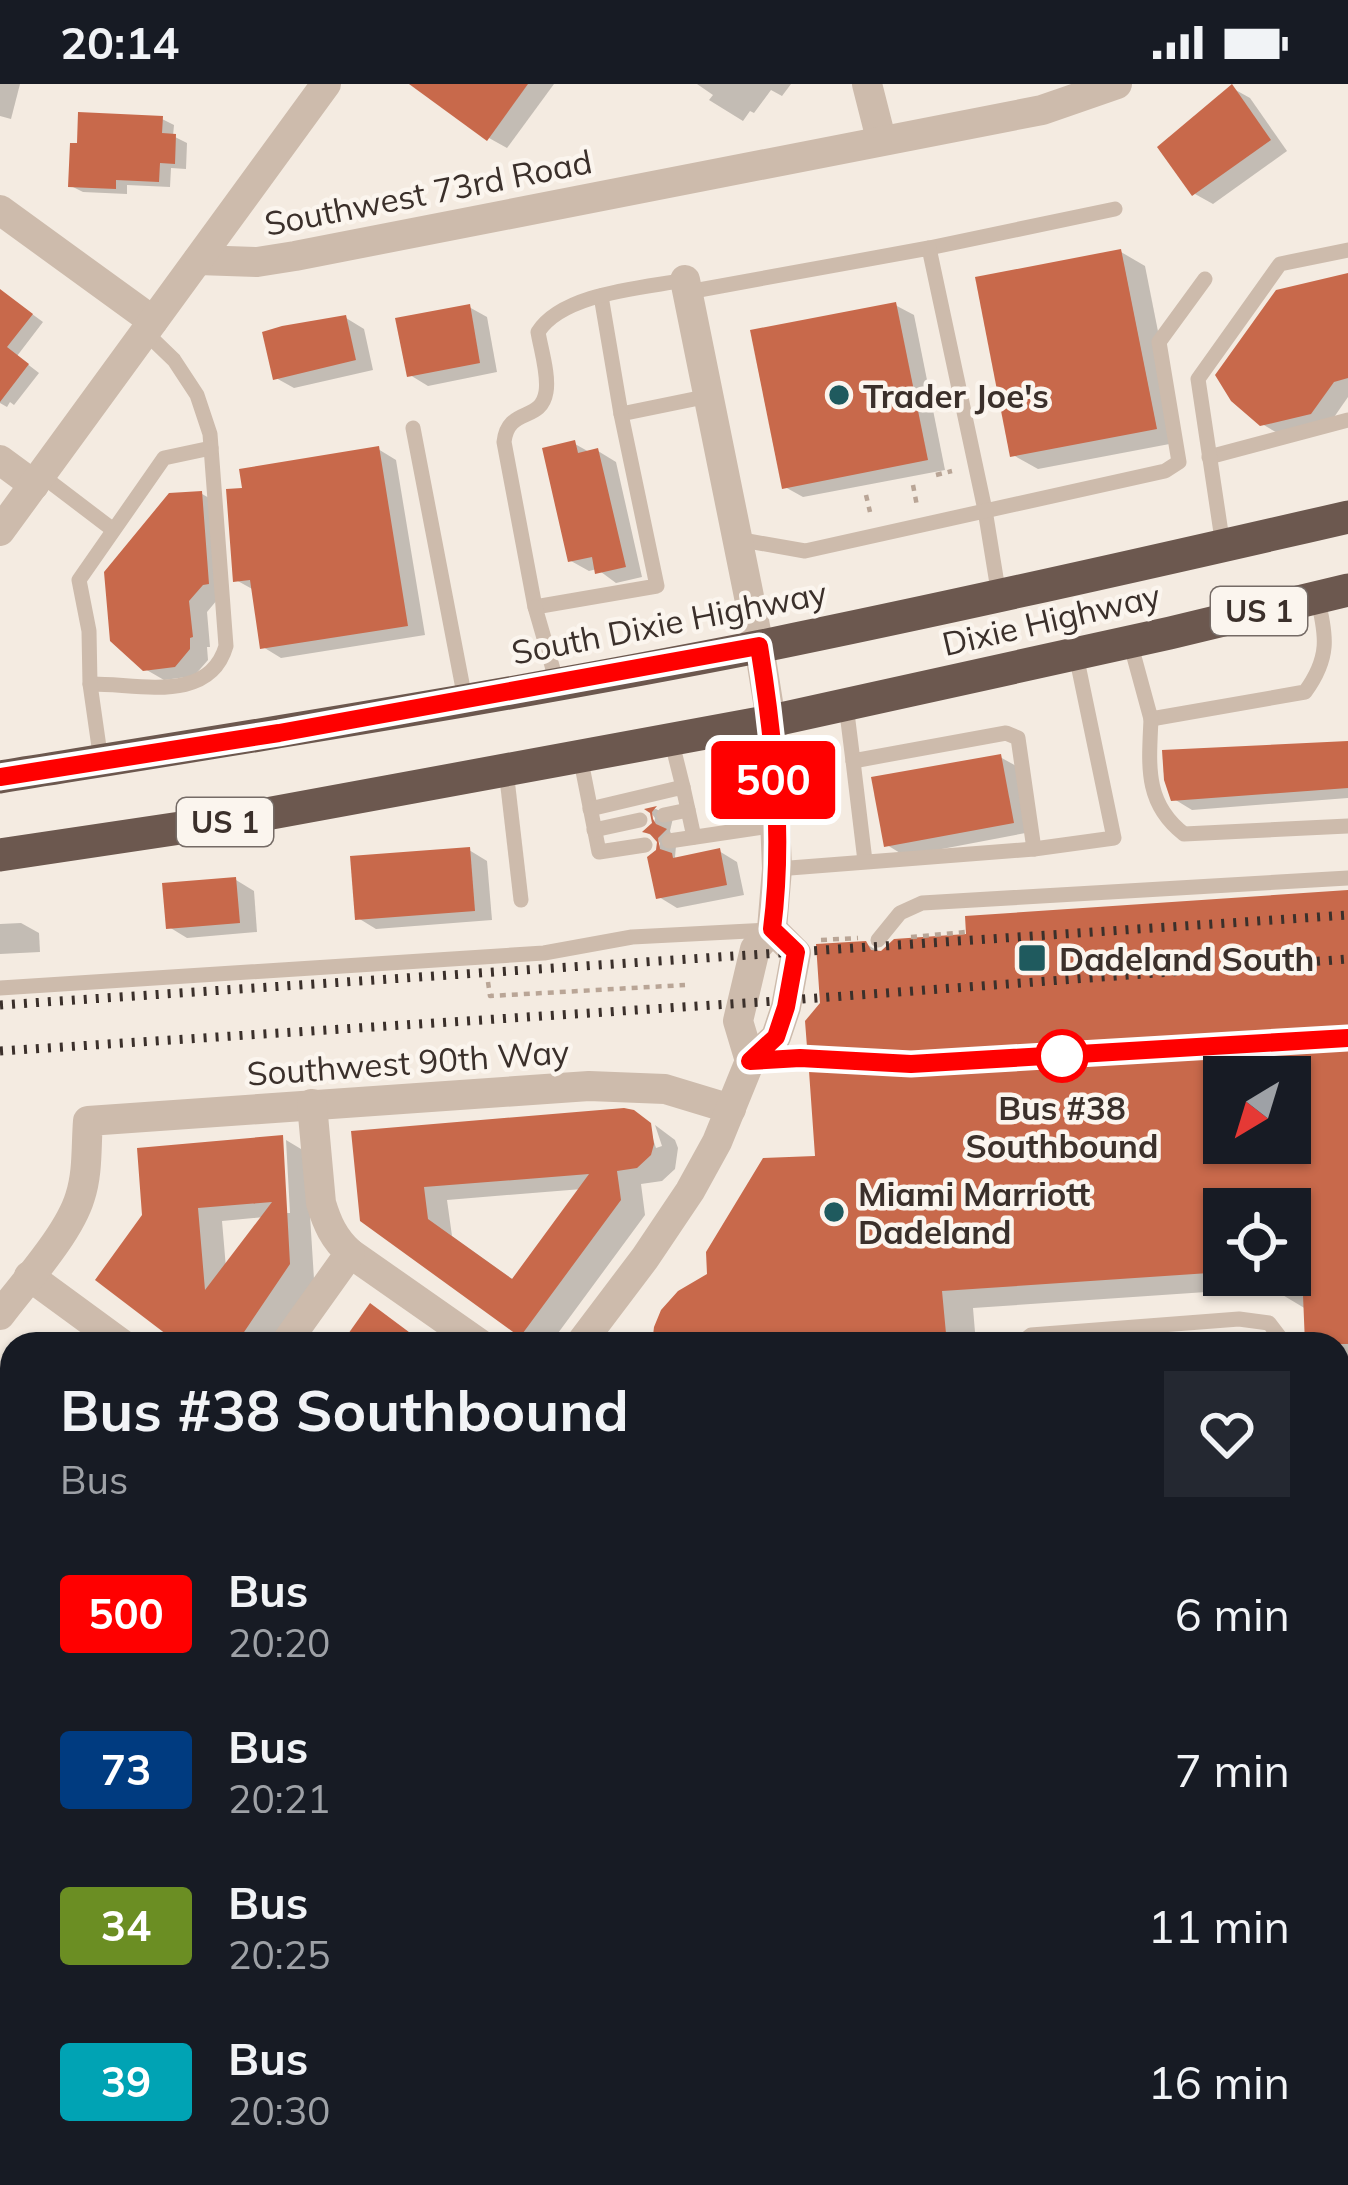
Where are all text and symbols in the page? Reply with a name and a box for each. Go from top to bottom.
text: 20:14 [60,14,179,70]
street label: Southwest 73rd Road [261,140,595,244]
place label: Trader Joe's [863,375,1049,416]
marker: Trader Joe's [826,382,852,408]
street label: South Dixie Highway [508,571,831,673]
street label: Dixie Highway [938,574,1164,664]
road number: US 1 [1211,587,1307,635]
line badge: 500 [704,741,842,819]
text: 500 [735,753,811,806]
road number: US 1 [177,798,273,846]
place label: Dadeland South [1059,938,1315,979]
marker: Dadeland South [1016,942,1048,974]
street label: Southwest 90th Way [245,1030,571,1094]
marker: Bus #38 Southbound [1037,1031,1087,1081]
north arrow [1203,1056,1311,1164]
map controls [1203,1056,1311,1296]
place label: Bus #38 Southbound [966,1087,1158,1166]
place label: Miami Marriott Dadeland [858,1173,1090,1252]
button: locate [1203,1188,1311,1296]
marker: Miami Marriott Dadeland [821,1199,847,1225]
button: heart [1164,1371,1290,1497]
text: Bus #38 Southbound [60,1374,629,1445]
text: Bus [60,1455,128,1504]
text: Bus [228,1562,308,1618]
text: 6 min [1175,1586,1290,1642]
text: 500 [88,1587,164,1640]
text: 20:20 [228,1618,331,1667]
text: Bus [228,1718,308,1774]
text: 7 min [1175,1742,1290,1798]
text: 73 [101,1743,151,1796]
text: 20:21 [228,1774,331,1823]
text: Bus [228,1874,308,1930]
text: 11 min [1148,1898,1290,1954]
text: 34 [101,1899,151,1952]
text: 20:25 [228,1930,331,1979]
text: Bus [228,2030,308,2086]
text: 16 min [1148,2054,1290,2110]
text: 39 [101,2055,151,2108]
text: 20:30 [228,2086,331,2135]

